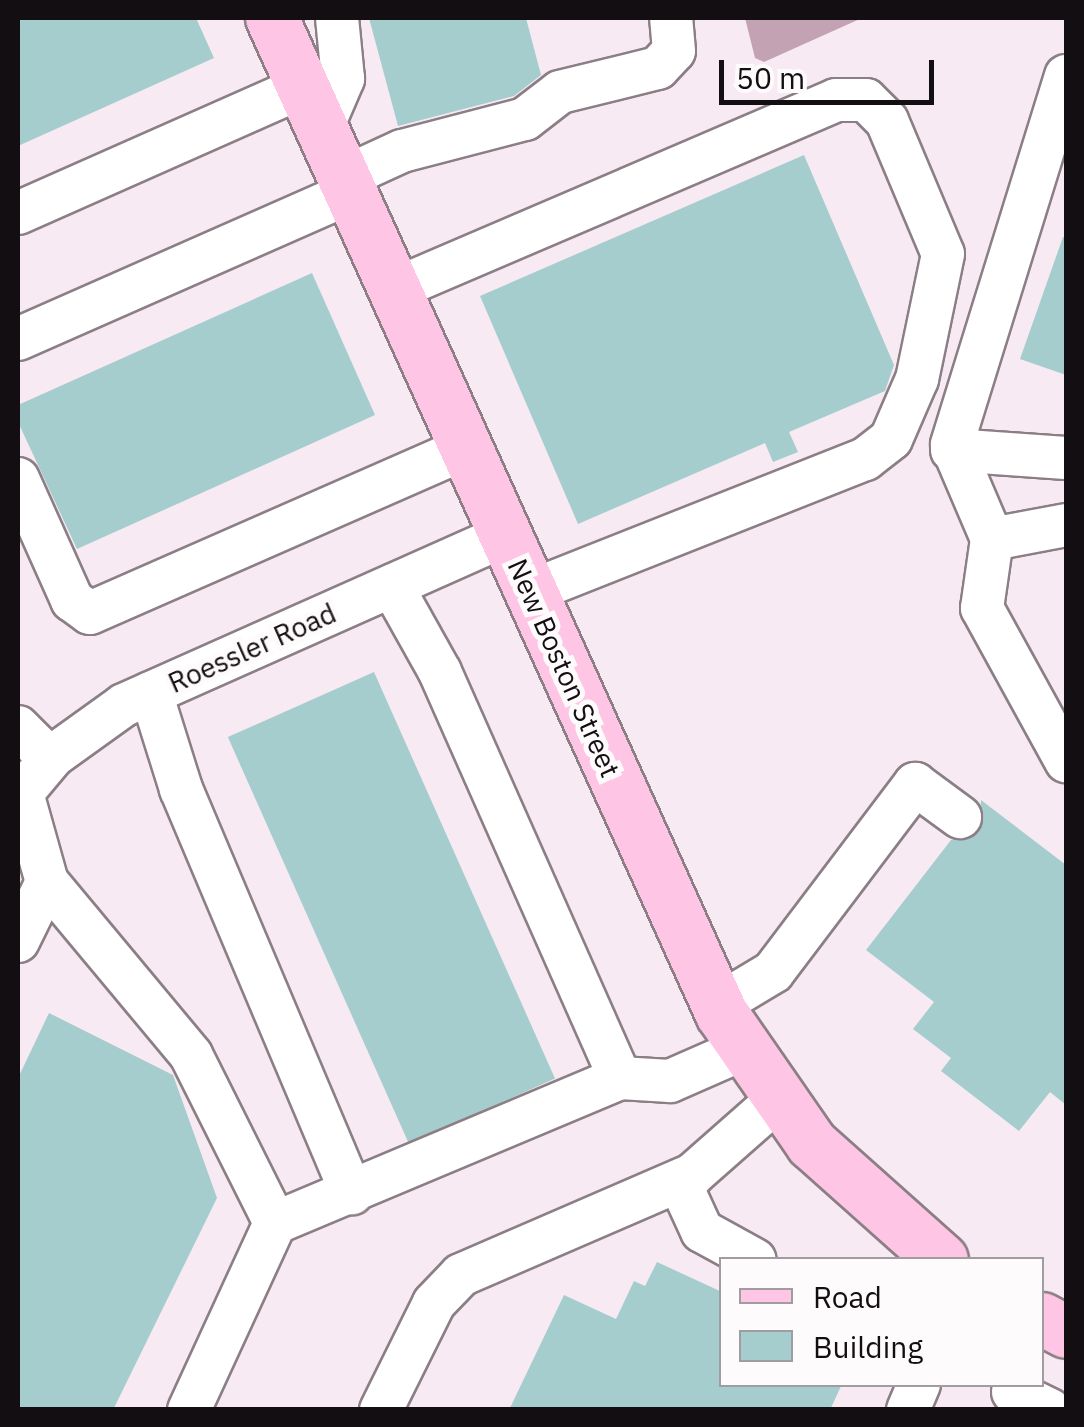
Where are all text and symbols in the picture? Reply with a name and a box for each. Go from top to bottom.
scale bar [724,40,939,102]
text: 50 m [736,58,805,97]
street label: New Boston Street [501,554,627,782]
street label: Roessler Road [163,596,341,700]
legend [719,1257,1044,1387]
text: Road [813,1277,882,1316]
text: Building [813,1327,923,1366]

